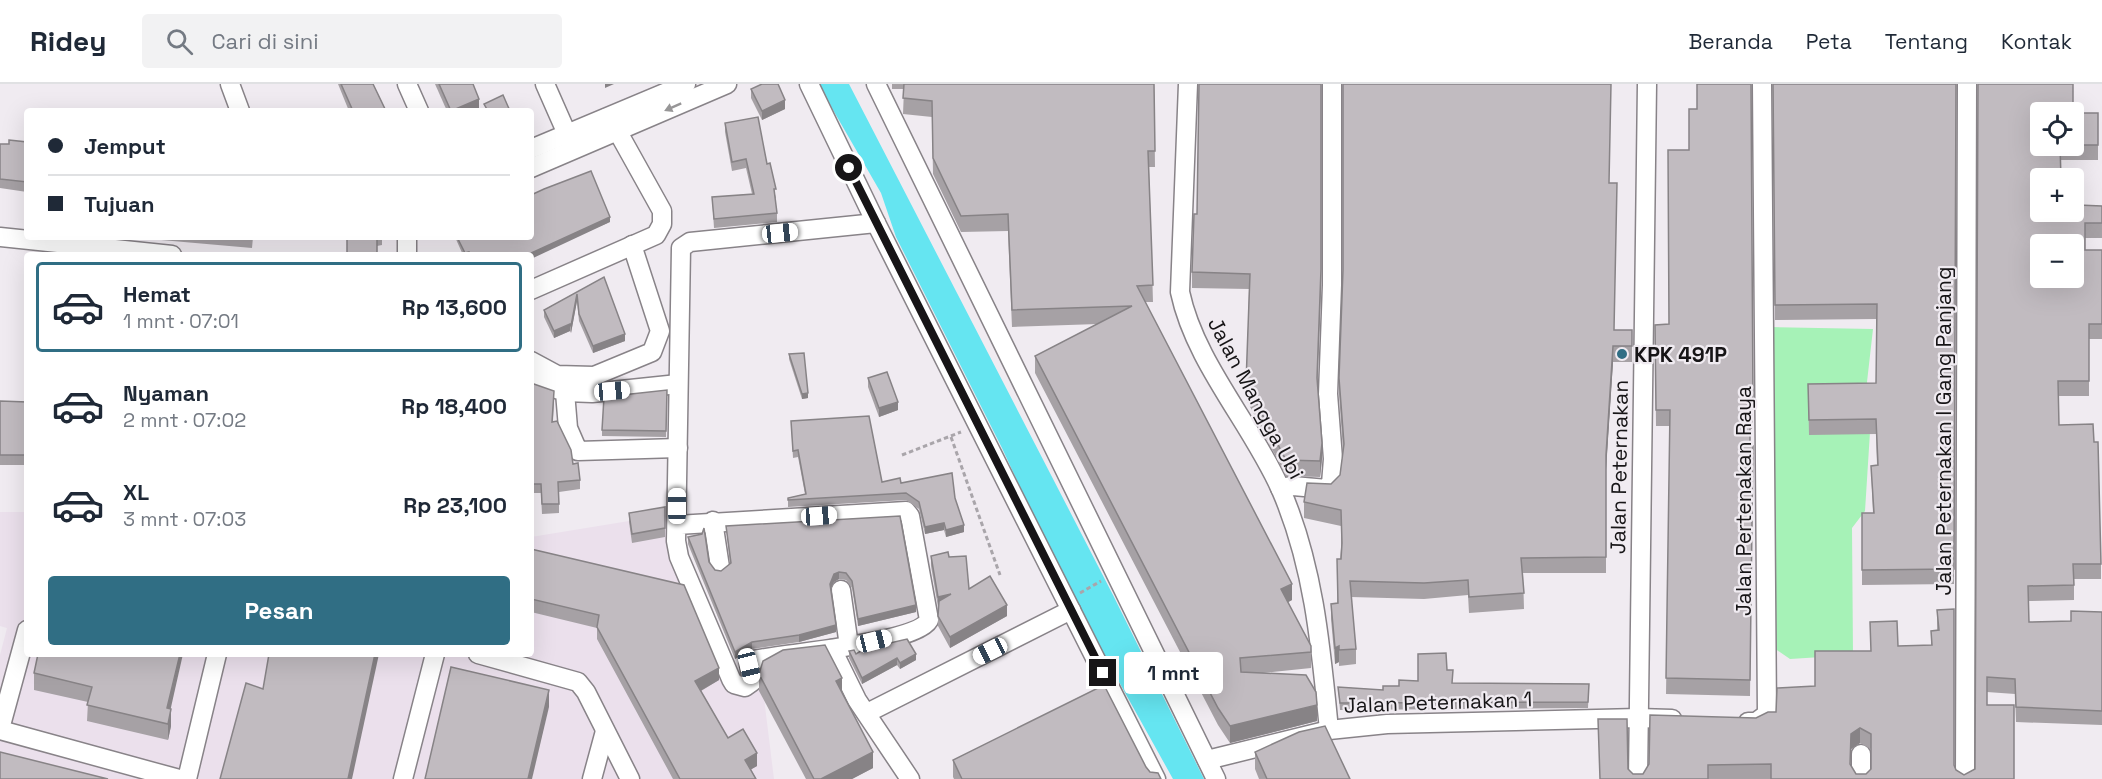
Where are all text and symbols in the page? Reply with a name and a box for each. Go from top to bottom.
search box [142,14,562,68]
text: Ridey [30,23,106,59]
icon: search [163,25,196,58]
text: Cari di sini [211,27,319,55]
text: Beranda [1688,28,1773,55]
text: Peta [1806,28,1852,55]
text: Tentang [1885,28,1968,55]
text: Kontak [2001,28,2072,55]
map controls [2030,102,2084,288]
button: locate [2030,102,2084,156]
one-way arrow [665,103,682,112]
text: Jemput [84,132,166,160]
route start [835,154,862,181]
button: + [2030,168,2084,222]
text: Tujuan [84,190,155,218]
car [761,222,799,244]
button: − [2030,234,2084,288]
street label: Jalan Peternakan I Gang Panjang [1930,267,1957,595]
icon: car [51,280,105,334]
text: Hemat [123,280,191,308]
text: Rp 13,600 [402,293,507,321]
text: 1 mnt · 07:01 [123,308,239,334]
street label: Jalan Mangga Ubi [1202,312,1310,484]
place label: KPK 491P [1634,341,1727,368]
marker: KPK 491P [1615,347,1629,361]
icon: car [51,379,105,433]
text: Nyaman [123,379,209,407]
car [593,380,631,402]
street label: Jalan Peternakan [1604,380,1634,554]
street label: Jalan Pertenakan Raya [1730,386,1757,616]
text: Rp 18,400 [401,392,507,420]
text: 2 mnt · 07:02 [123,407,246,433]
icon: car [51,478,105,532]
text: XL [123,478,149,506]
car [668,488,686,524]
text: Rp 23,100 [403,491,507,519]
text: 3 mnt · 07:03 [123,506,246,532]
car [800,506,838,526]
button: Pesan [48,576,510,645]
car [854,628,894,654]
car [970,635,1010,667]
car [736,646,762,686]
callout: 1 mnt [1124,652,1223,694]
route end [1089,659,1116,686]
text: 1 mnt [1147,660,1200,686]
street label: Jalan Peternakan 1 [1343,685,1533,719]

